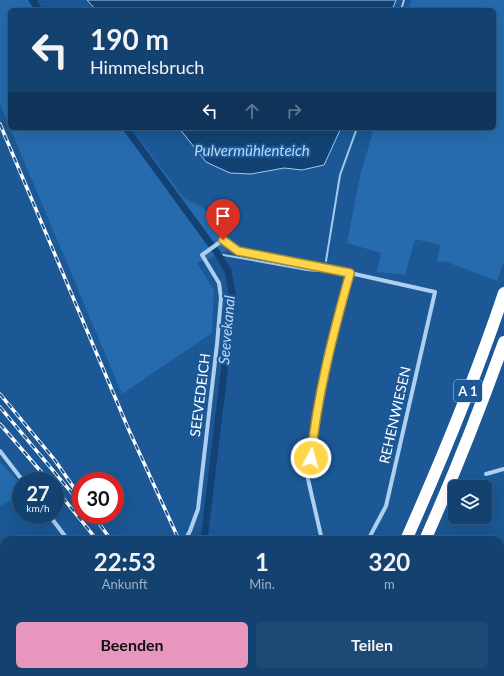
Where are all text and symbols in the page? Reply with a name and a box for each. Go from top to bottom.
text: 190 m [90,22,169,56]
icon: left [24,24,76,76]
text: Himmelsbruch [90,56,204,78]
icon: left [199,100,221,122]
icon: ahead [241,100,263,122]
icon: right [283,100,305,122]
water label: Pulvermühlenteich [194,141,310,159]
pin [206,199,240,240]
icon: arrive [212,205,234,227]
water label: Seevekanal [214,294,238,365]
street label: SEEVEDEICH [186,352,213,438]
street label: REHENWIESEN [375,365,414,465]
road number: A 1 [454,380,482,402]
position arrow [290,437,332,479]
speed limit sign: 30 [72,472,124,524]
map controls [448,480,492,524]
button: layers [448,480,492,524]
text: 27 [26,481,50,505]
text: km/h [26,502,50,514]
text: 22:53 [94,547,156,576]
text: 1 [255,547,269,576]
text: 320 [369,547,410,576]
text: Ankunft [102,576,148,592]
text: Min. [249,576,275,592]
text: m [384,576,395,592]
button: Beenden [16,622,248,668]
button: Teilen [256,622,488,668]

